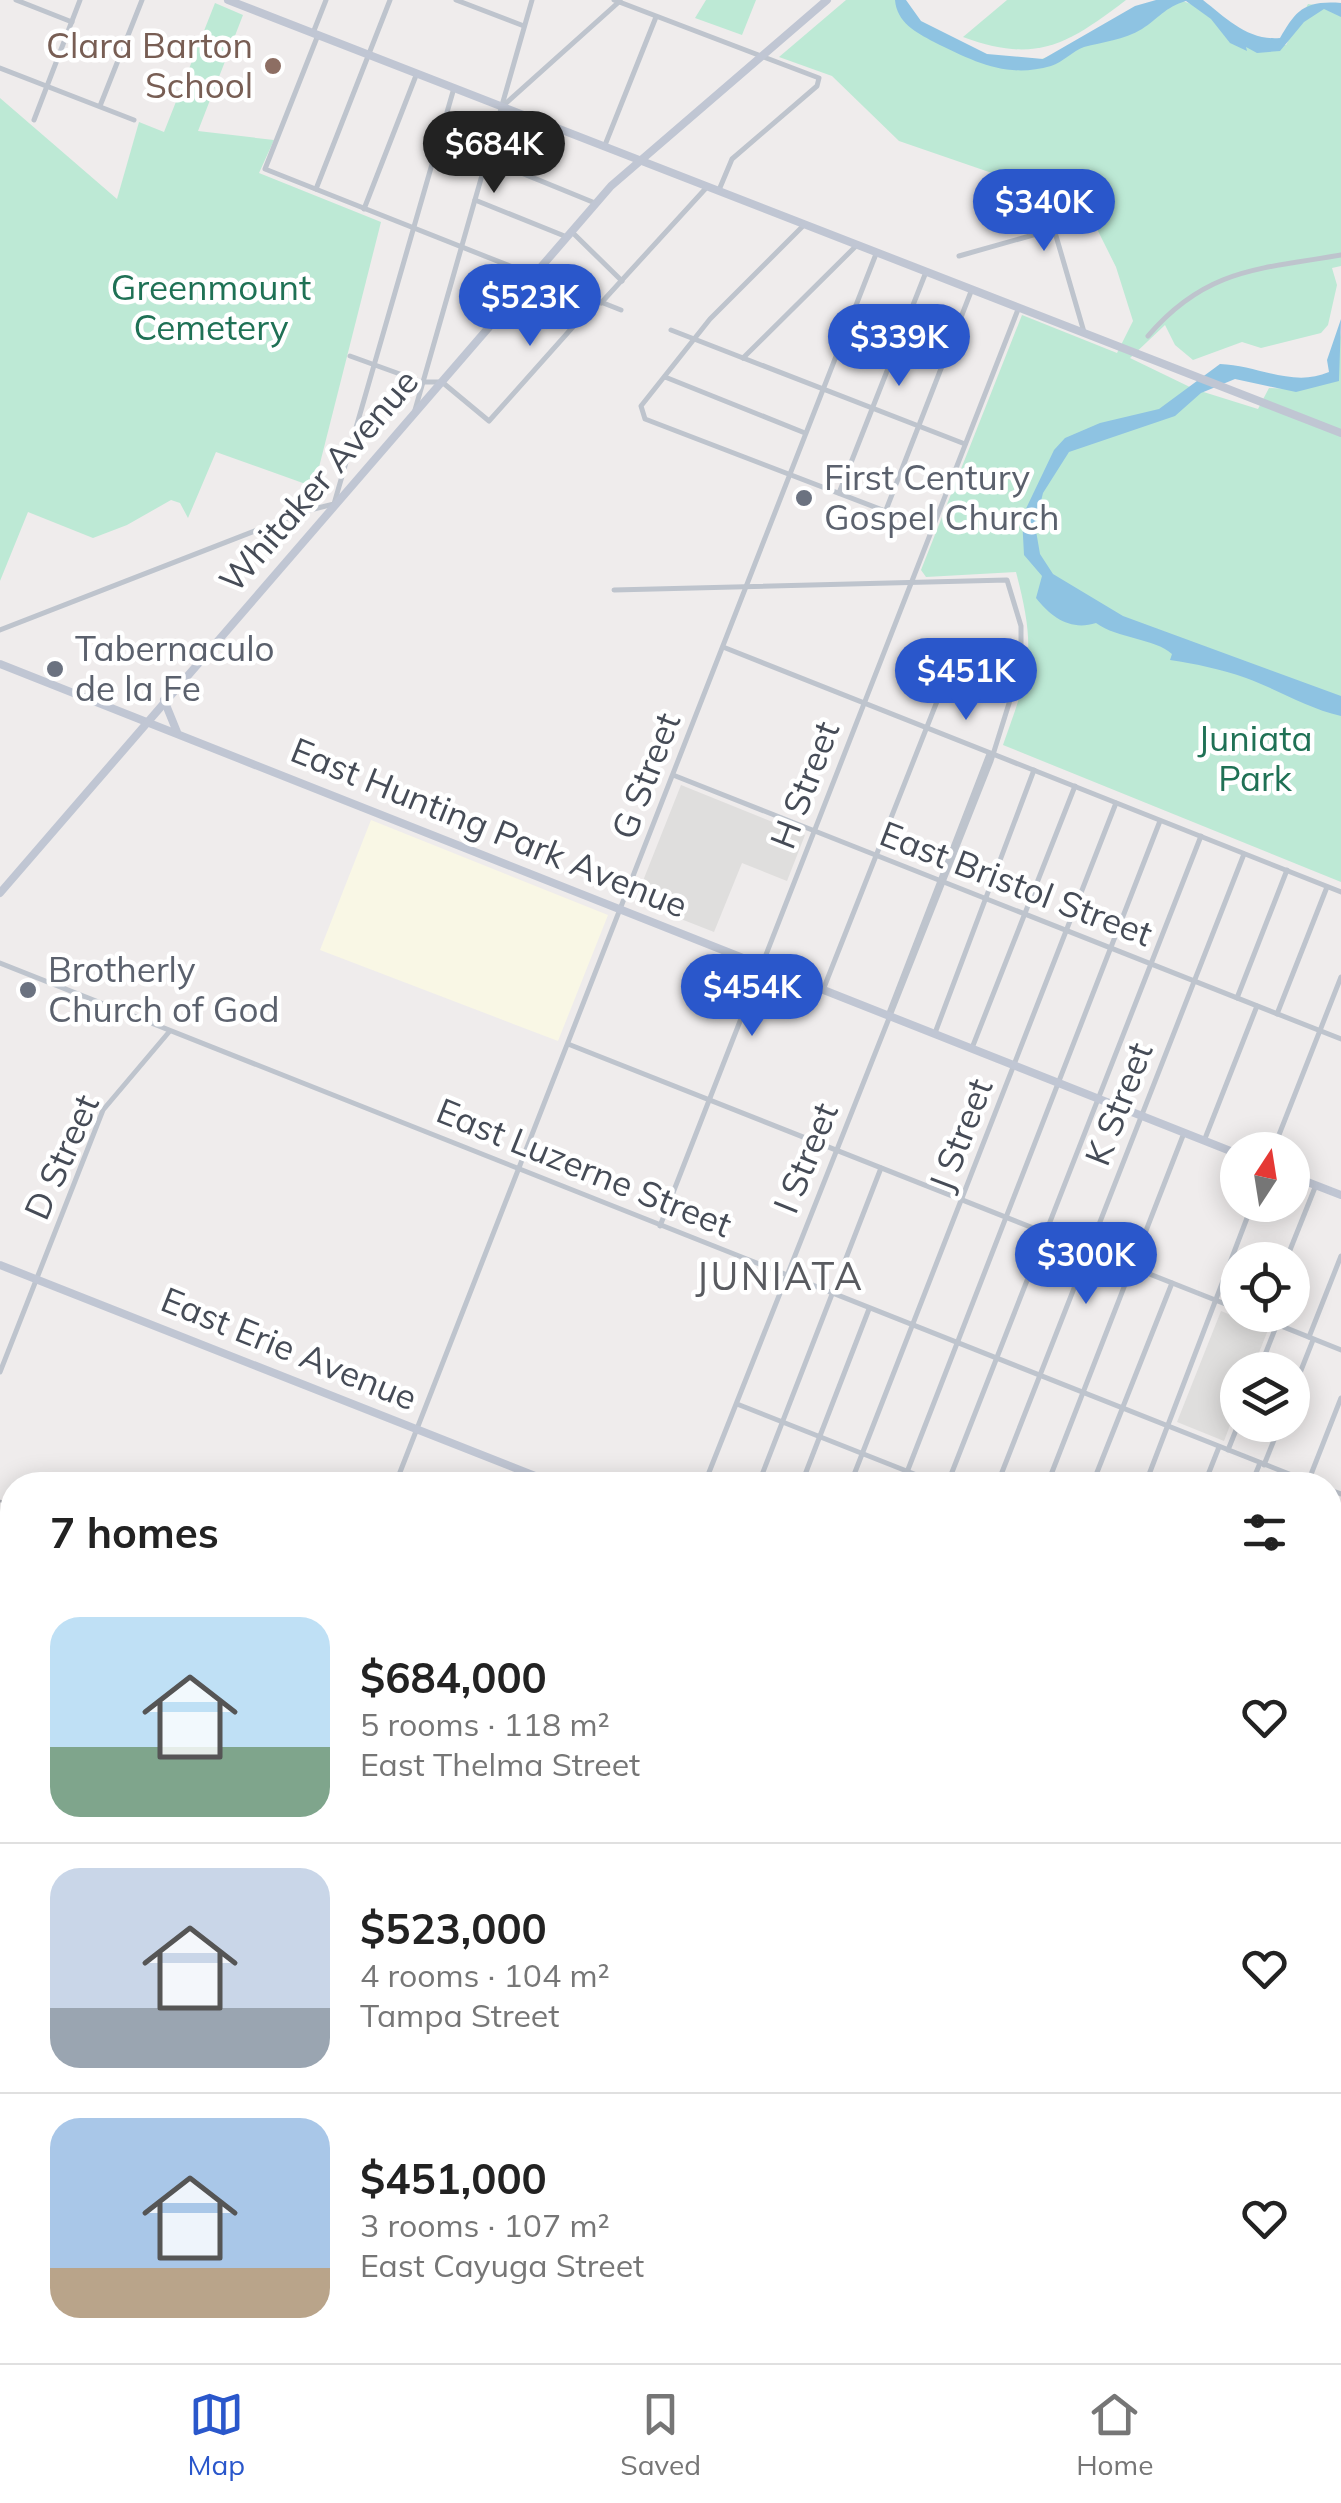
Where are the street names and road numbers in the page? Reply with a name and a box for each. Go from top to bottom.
street label: Whitaker Avenue [209,360,427,601]
street label: G Street [601,706,689,845]
street label: H Street [760,715,848,854]
street label: East Hunting Park Avenue [285,727,694,927]
street label: East Bristol Street [874,811,1159,955]
street label: K Street [1075,1036,1162,1171]
street label: J Street [918,1072,1002,1197]
street label: D Street [14,1087,108,1226]
street label: East Luzerne Street [431,1088,738,1246]
street label: I Street [763,1096,847,1219]
street label: East Erie Avenue [155,1277,424,1419]

